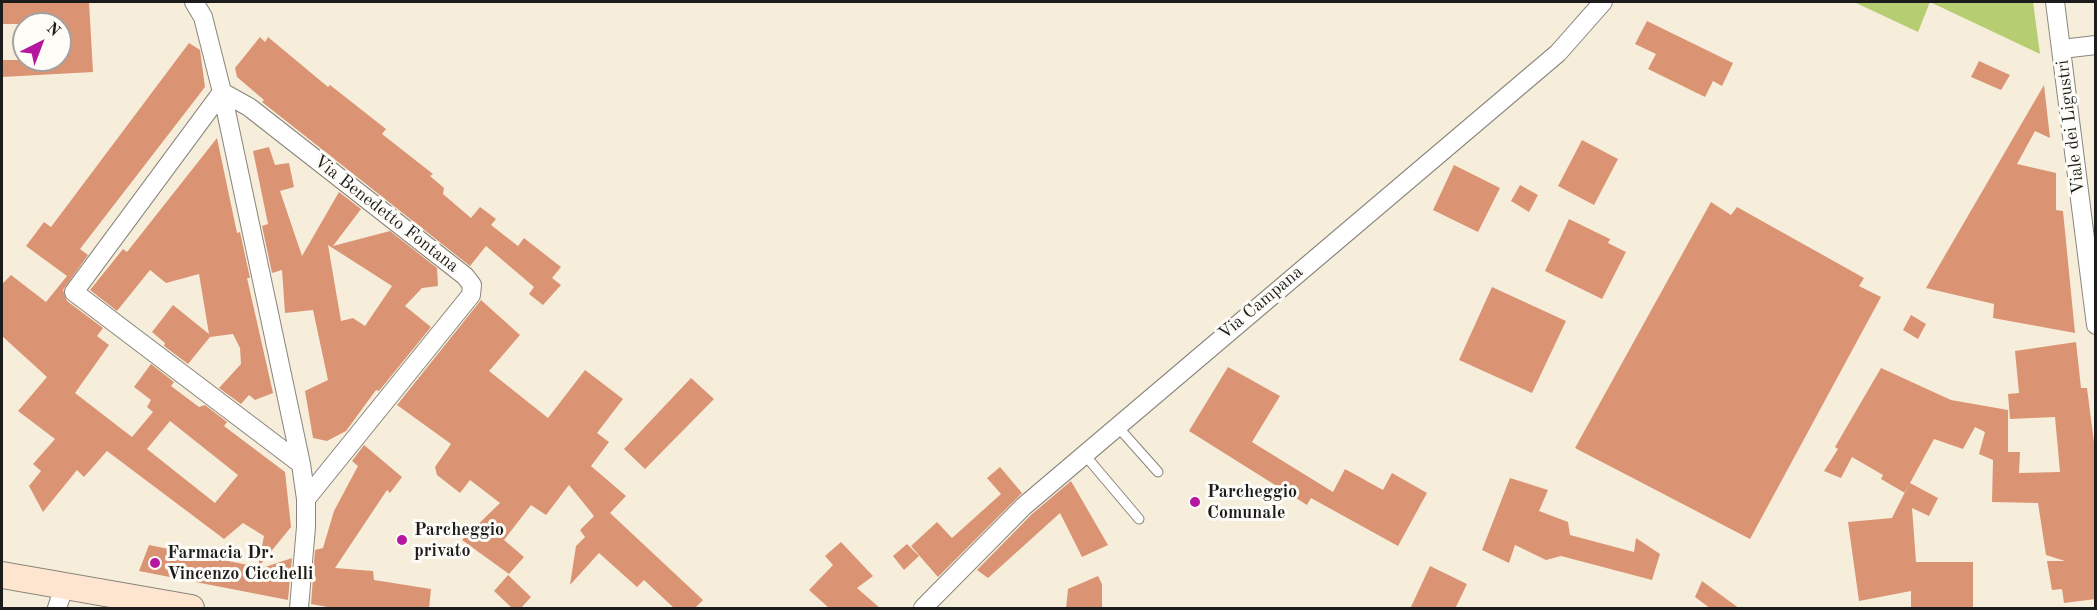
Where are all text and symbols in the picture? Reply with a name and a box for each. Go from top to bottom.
north arrow [12,12,72,72]
text: N [43,20,63,40]
street label: Viale dei Ligustri [2052,59,2090,195]
street label: Via Benedetto Fontana [309,151,463,277]
street label: Via Campana [1214,261,1308,345]
place label: Parcheggio Comunale [1207,481,1297,524]
marker: Parcheggio Comunale [1188,495,1202,509]
place label: Parcheggio privato [414,519,504,562]
marker: Parcheggio privato [395,533,409,547]
place label: Farmacia Dr. Vincenzo Cicchelli [167,542,313,584]
marker: Farmacia Dr. Vincenzo Cicchelli [148,556,162,570]

